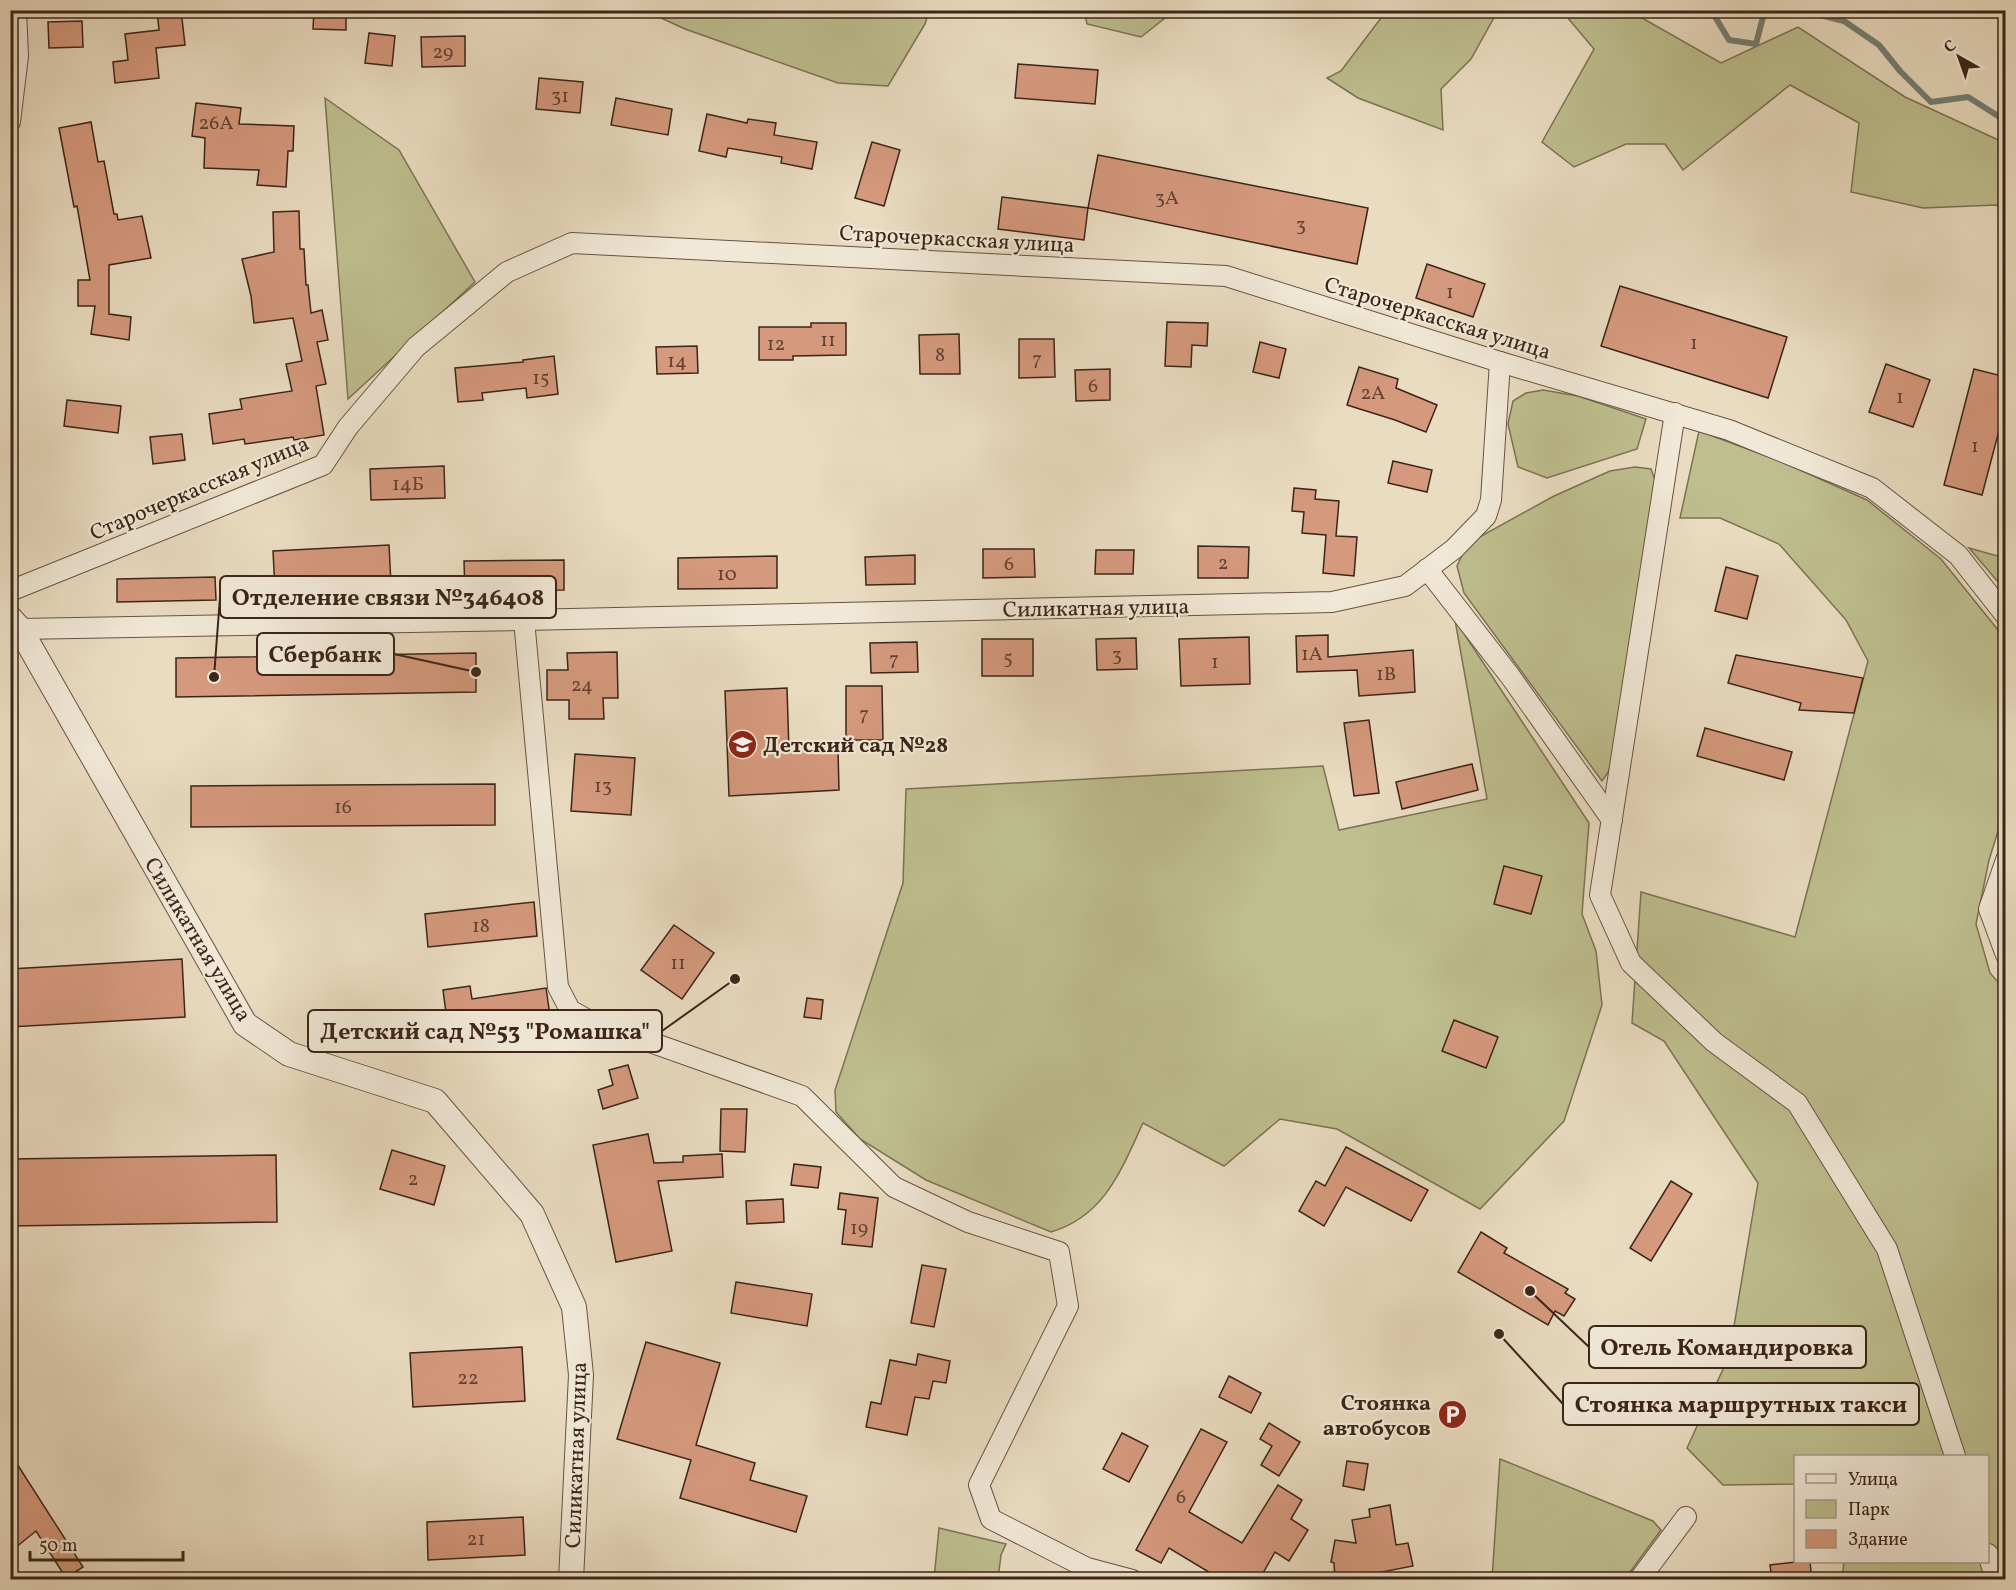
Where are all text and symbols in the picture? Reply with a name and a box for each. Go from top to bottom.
north arrow [1929,27,1989,87]
text: С [1940,35,1962,59]
house number: 29 [433,39,453,67]
house number: 31 [551,83,569,111]
house number: 26А [199,110,233,138]
house number: 3А [1155,185,1179,213]
house number: 3 [1296,212,1306,240]
street label: Старочеркасская улица [838,219,1075,262]
street label: Старочеркасская улица [1320,270,1554,369]
house number: 1 [1446,279,1454,307]
house number: 11 [820,327,836,355]
house number: 1 [1690,330,1698,358]
house number: 12 [767,331,785,359]
house number: 8 [935,342,945,370]
house number: 7 [1032,346,1042,374]
house number: 14 [667,348,687,376]
house number: 15 [532,365,550,393]
house number: 6 [1088,373,1098,401]
house number: 2А [1361,380,1385,408]
house number: 1 [1896,384,1904,412]
street label: Старочеркасская улица [86,429,314,550]
house number: 1 [1971,433,1979,461]
house number: 14Б [392,471,424,499]
house number: 2 [1218,550,1228,578]
house number: 6 [1004,551,1014,579]
house number: 10 [717,561,737,589]
callout: Отделение связи №346408 [220,576,556,618]
text: Отделение связи №346408 [232,582,544,616]
street label: Силикатная улица [1002,592,1190,627]
callout: Сбербанк [257,633,394,675]
text: Сбербанк [268,639,382,673]
house number: 1А [1301,641,1323,669]
house number: 3 [1112,642,1122,670]
house number: 5 [1003,645,1013,673]
house number: 7 [889,646,899,674]
house number: 1 [1211,649,1219,677]
house number: 1В [1376,661,1396,689]
house number: 24 [571,672,593,700]
house number: 7 [859,701,869,729]
school or university icon: Детский сад №28 [726,728,758,760]
place label: Детский сад №28 [763,731,948,762]
house number: 13 [594,773,612,801]
house number: 16 [334,794,352,822]
street label: Силикатная улица [135,852,258,1028]
house number: 18 [472,913,490,941]
house number: 11 [670,950,686,978]
callout: Детский сад №53 "Ромашка" [308,1010,662,1052]
text: Детский сад №53 "Ромашка" [320,1016,650,1050]
house number: 2 [408,1166,418,1194]
house number: 19 [850,1215,868,1243]
callout: Отель Командировка [1589,1326,1866,1368]
text: Отель Командировка [1600,1332,1854,1366]
street label: Силикатная улица [559,1361,596,1549]
house number: 22 [457,1365,479,1393]
callout: Стоянка маршрутных такси [1563,1383,1919,1425]
place label: Стоянка автобусов [1323,1389,1431,1445]
text: Стоянка маршрутных такси [1575,1389,1907,1423]
parking icon: Стоянка автобусов [1436,1399,1468,1431]
legend [1794,1455,1989,1563]
text: Улица [1848,1468,1898,1493]
house number: 6 [1176,1484,1186,1512]
text: Парк [1848,1498,1890,1523]
scale bar [30,1524,183,1562]
house number: 21 [467,1526,485,1554]
text: Здание [1848,1528,1908,1553]
text: 50 m [39,1534,78,1559]

